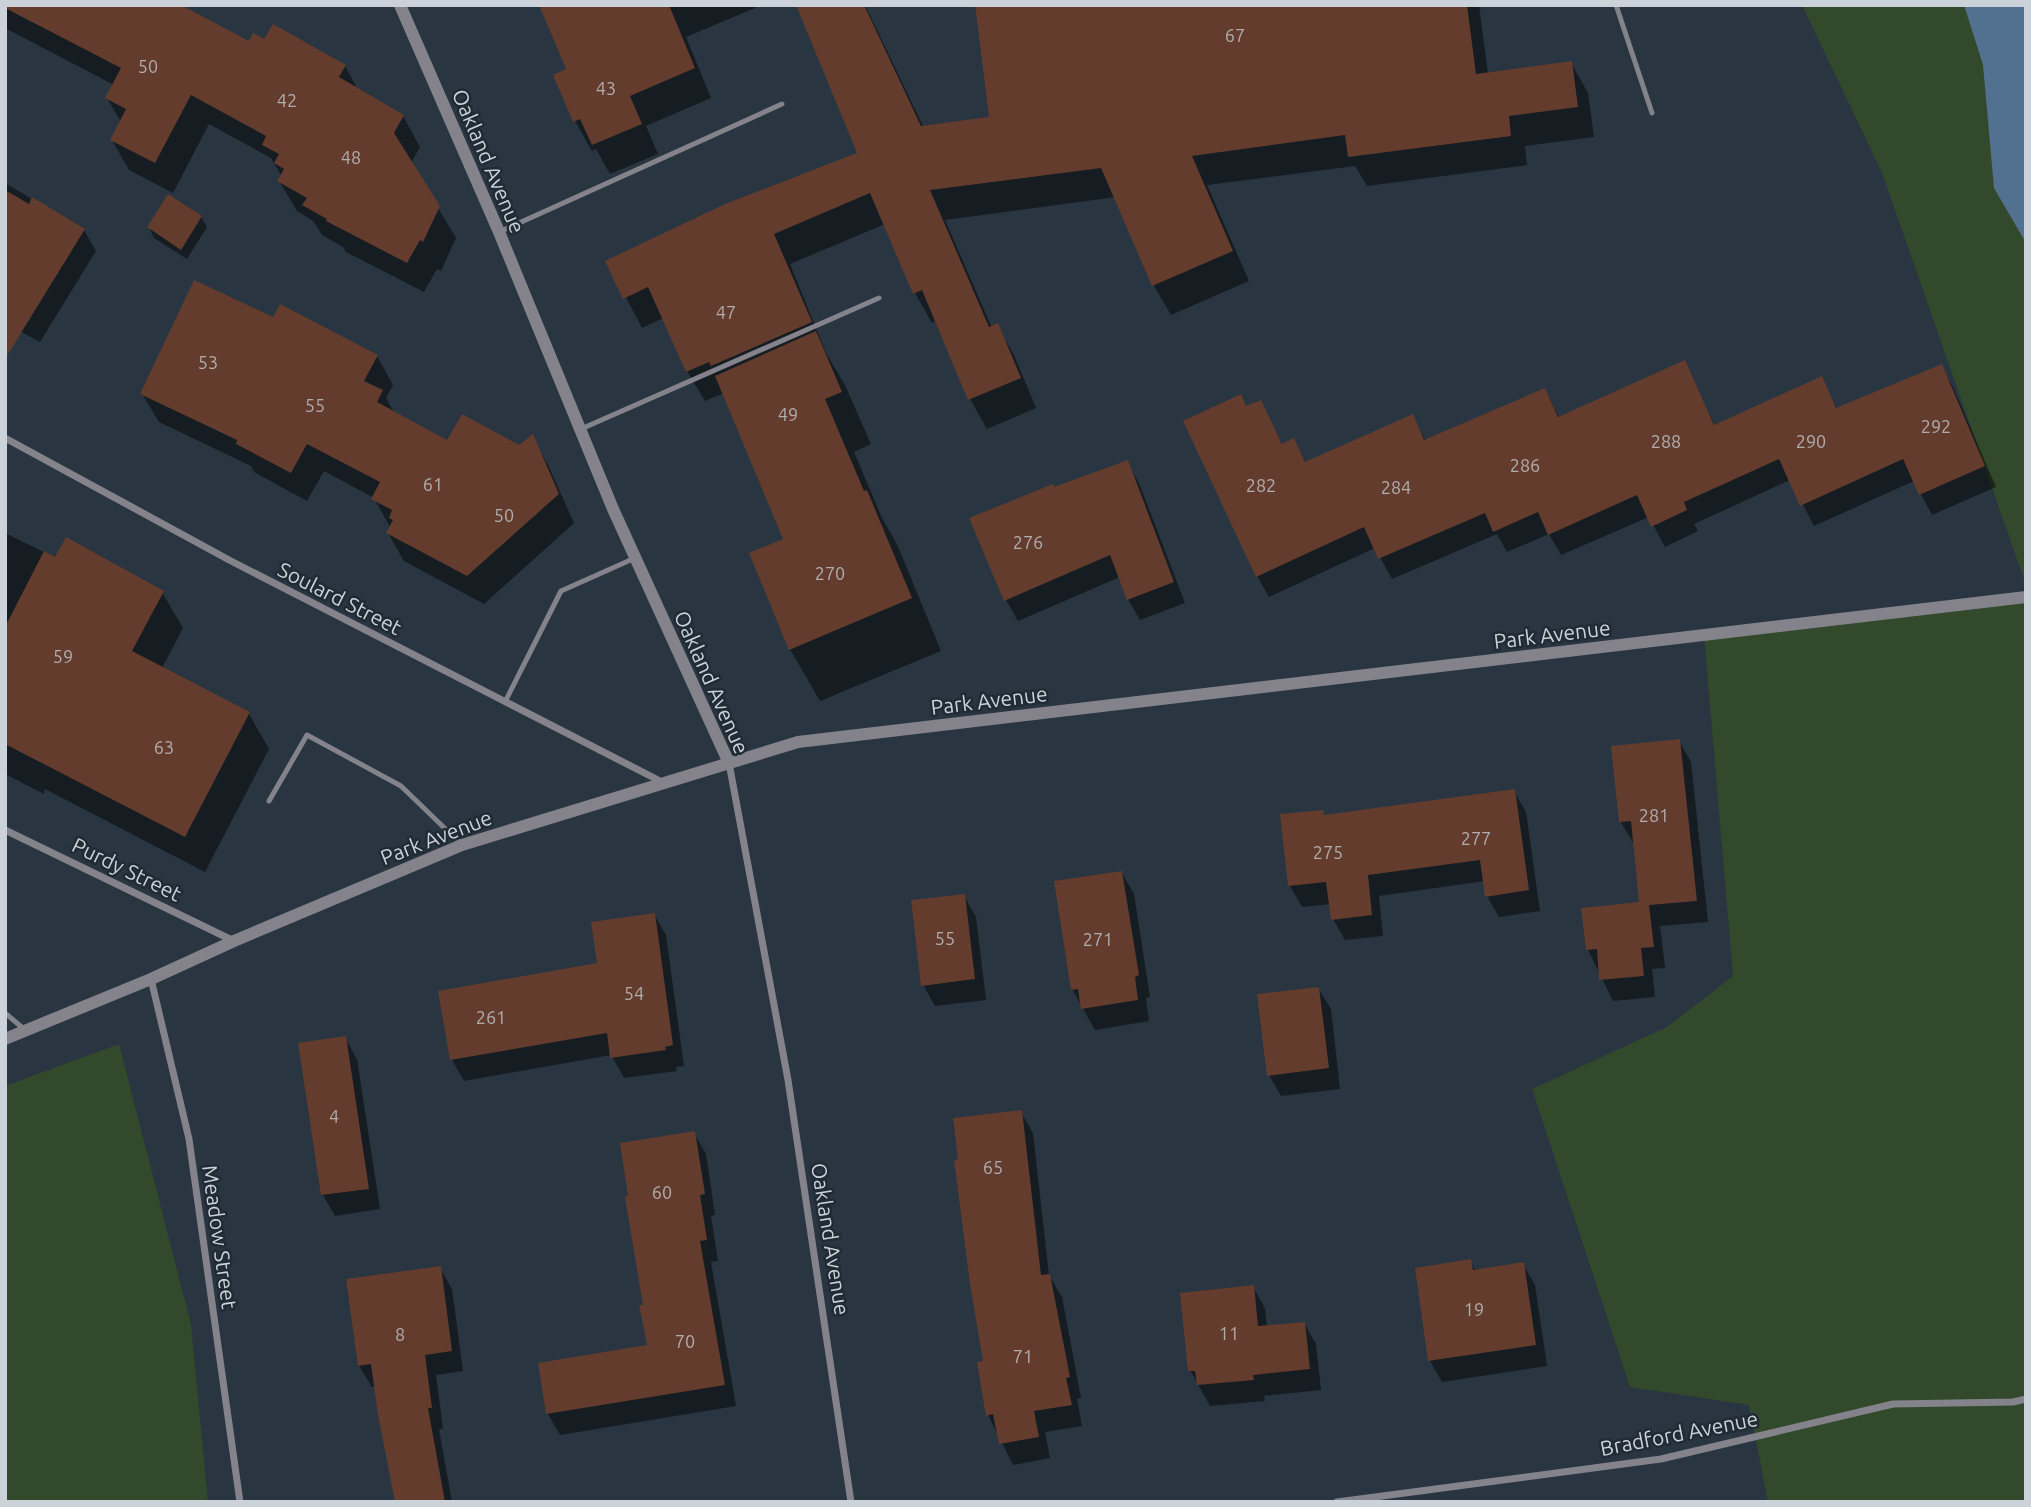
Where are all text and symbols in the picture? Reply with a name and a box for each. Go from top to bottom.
house number: 67 [1225,25,1245,45]
house number: 50 [138,56,158,76]
house number: 43 [596,78,616,98]
street label: Oakland Avenue [448,85,530,237]
house number: 42 [277,90,297,110]
house number: 48 [341,147,361,167]
house number: 47 [716,302,736,322]
house number: 53 [198,352,218,372]
house number: 55 [305,395,325,415]
house number: 49 [778,404,798,424]
house number: 292 [1921,416,1951,436]
house number: 288 [1651,431,1681,451]
house number: 290 [1796,431,1826,451]
house number: 286 [1510,455,1540,475]
house number: 61 [423,474,443,494]
house number: 282 [1246,475,1276,495]
house number: 284 [1381,477,1411,497]
house number: 50 [494,505,514,525]
house number: 276 [1013,532,1043,552]
street label: Soulard Street [274,557,406,639]
house number: 270 [815,563,845,583]
street label: Oakland Avenue [670,607,754,757]
street label: Park Avenue [1492,615,1612,653]
house number: 59 [53,646,73,666]
street label: Park Avenue [929,681,1049,719]
house number: 63 [154,737,174,757]
street label: Park Avenue [377,805,495,869]
house number: 281 [1639,805,1669,825]
house number: 277 [1461,828,1491,848]
street label: Purdy Street [69,832,185,906]
house number: 275 [1313,842,1343,862]
house number: 55 [935,928,955,948]
house number: 271 [1083,929,1113,949]
house number: 54 [624,983,644,1003]
house number: 261 [476,1007,506,1027]
house number: 4 [329,1106,339,1126]
house number: 65 [983,1157,1003,1177]
street label: Oakland Avenue [807,1161,855,1317]
street label: Meadow Street [198,1164,242,1310]
house number: 60 [652,1182,672,1202]
house number: 19 [1464,1299,1484,1319]
house number: 11 [1219,1323,1239,1343]
house number: 8 [395,1324,405,1344]
house number: 70 [675,1331,695,1351]
house number: 71 [1013,1346,1033,1366]
street label: Bradford Avenue [1598,1406,1760,1460]

